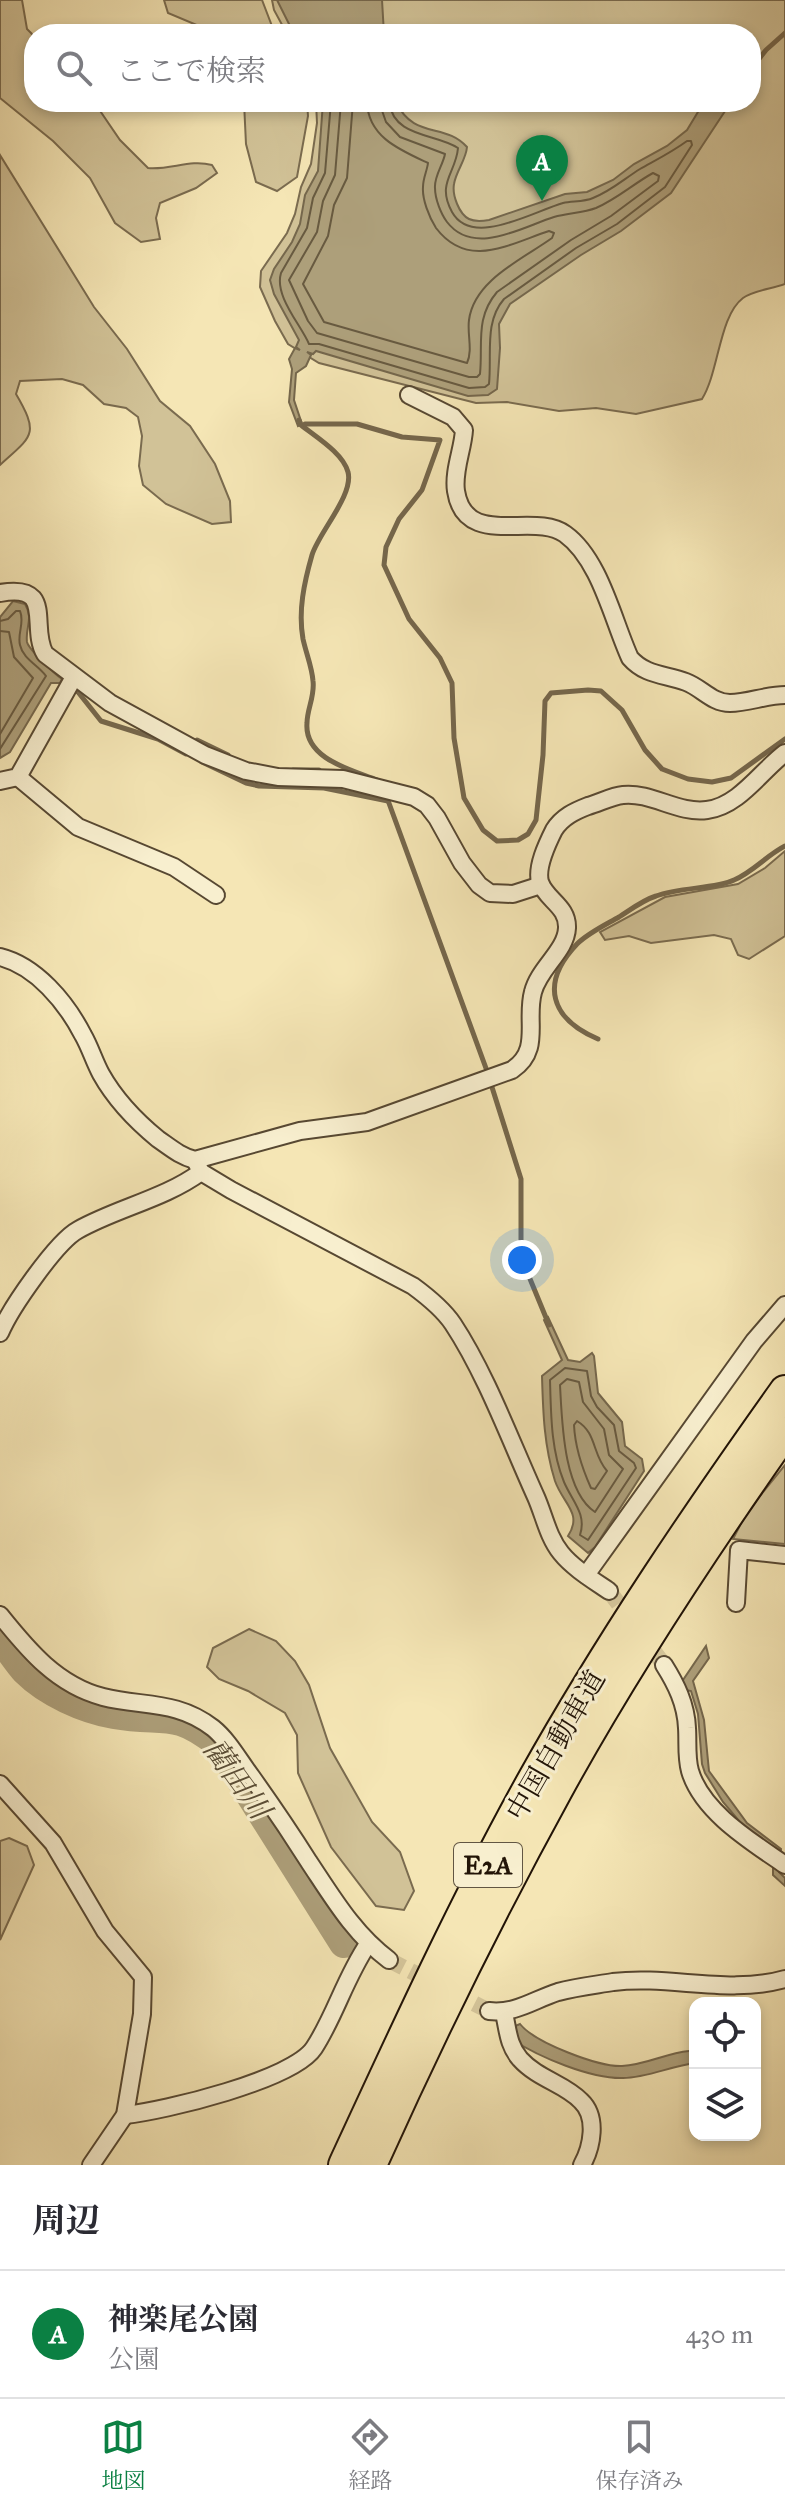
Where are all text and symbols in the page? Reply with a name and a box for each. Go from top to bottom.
search box [24,24,761,112]
icon: search [52,46,96,90]
text: ここで検索 [116,53,266,89]
pin: A [516,135,568,201]
your location [502,1240,542,1280]
street label: 中国自動車道 [498,1664,613,1827]
water label: 藺田川 [196,1732,280,1828]
road number: E2A [454,1843,522,1887]
map controls [689,1997,761,2141]
button: locate [689,1997,761,2069]
button: layers [689,2069,761,2141]
text: 周辺 [32,2200,100,2241]
text: 神楽尾公園 [108,2301,258,2337]
text: A [49,2318,67,2350]
text: 430 m [686,2318,753,2350]
text: 公園 [108,2343,160,2375]
tab: 地図 [101,2415,146,2494]
tab: 経路 [348,2415,393,2494]
tab: 保存済み [595,2415,684,2494]

